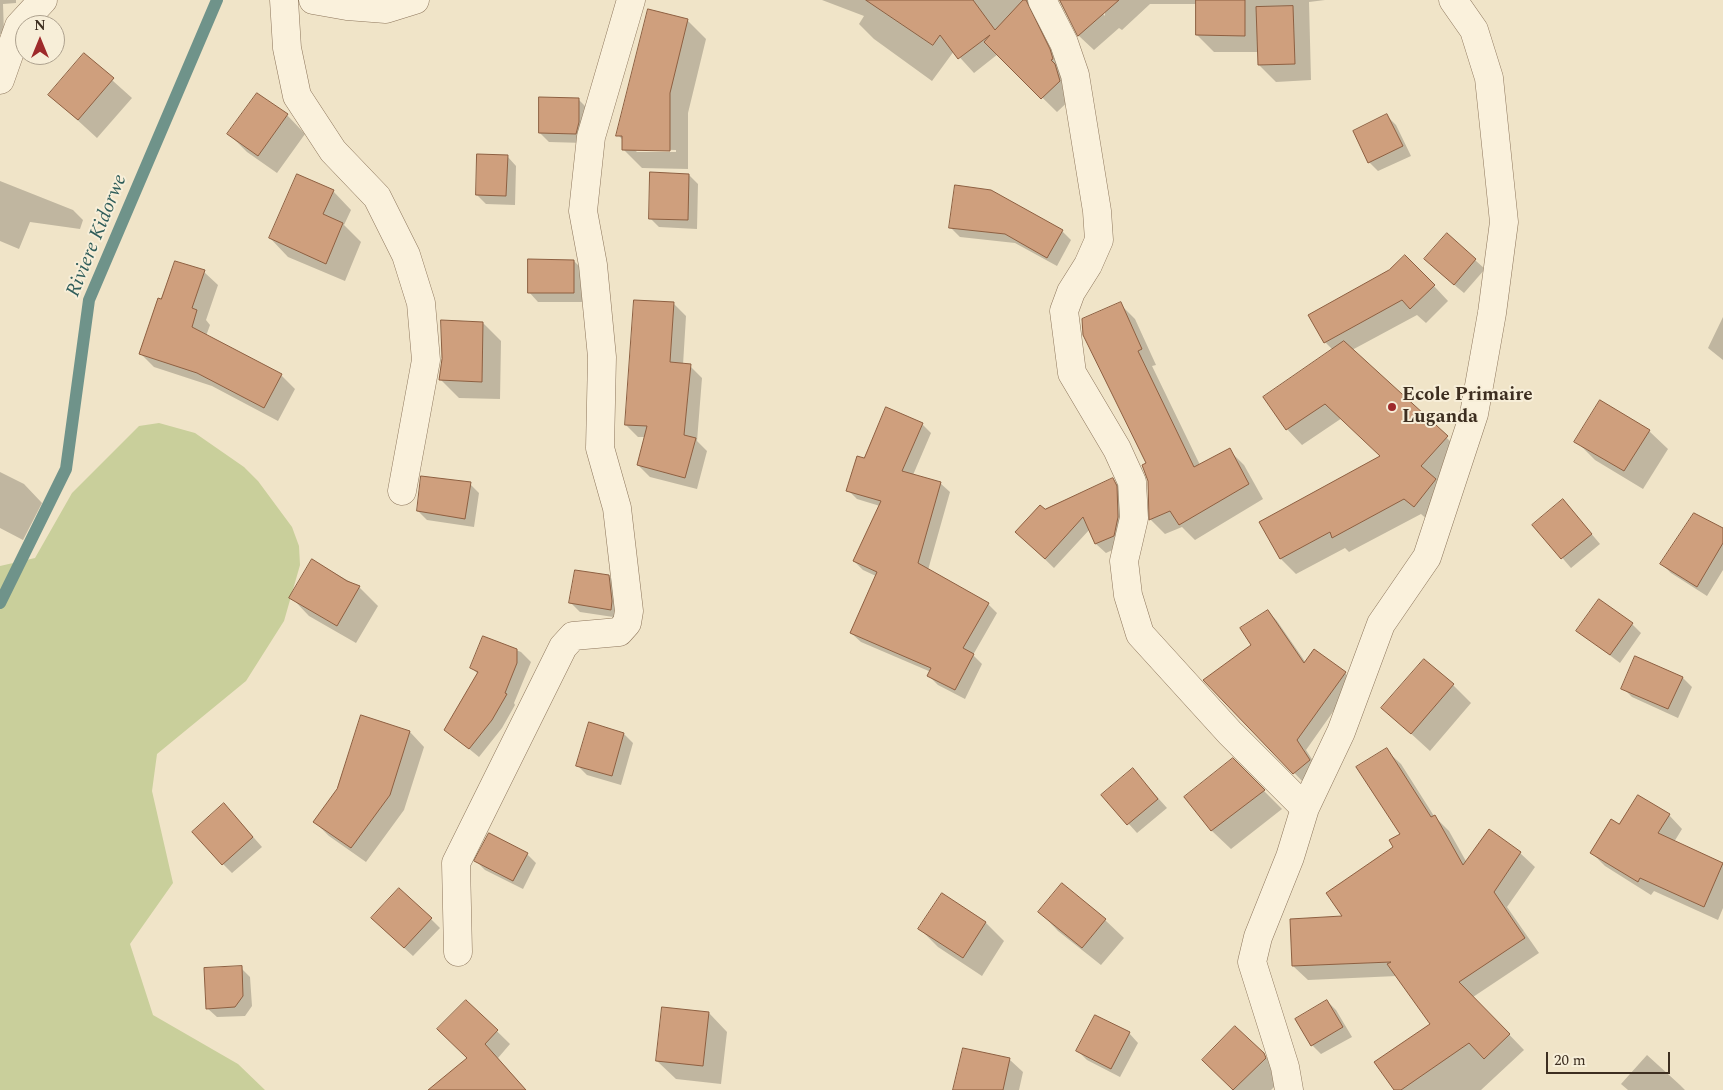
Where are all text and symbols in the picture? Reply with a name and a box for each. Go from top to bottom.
north arrow [15,15,65,65]
text: N [34,15,46,36]
water label: Riviere Kidorwe [63,171,133,301]
place label: Ecole Primaire Luganda [1402,385,1533,429]
marker: Ecole Primaire Luganda [1386,401,1398,413]
scale bar [1548,1042,1672,1074]
text: 20 m [1554,1049,1586,1072]

